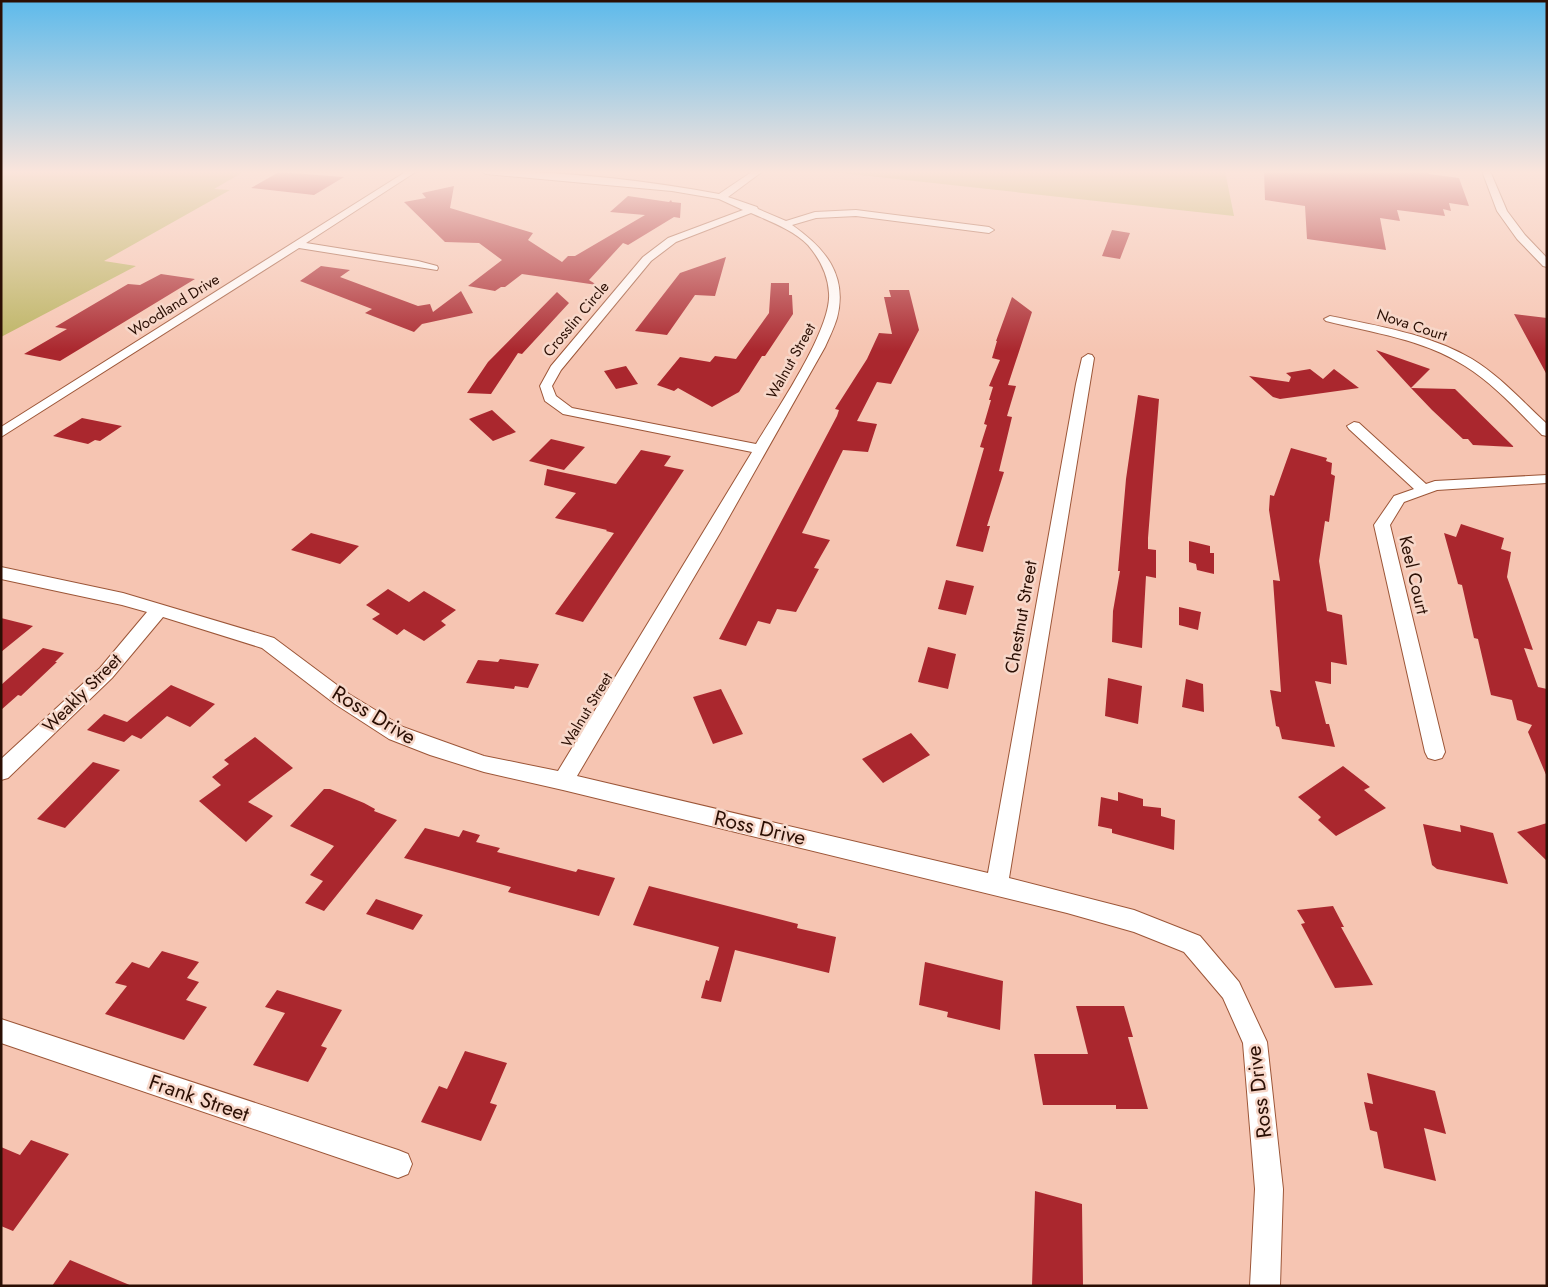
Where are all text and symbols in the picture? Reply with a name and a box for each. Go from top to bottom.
street label: Woodland Drive [124,268,224,342]
street label: Crosslin Circle [538,276,614,362]
street label: Nova Court [1374,303,1450,347]
street label: Walnut Street [761,319,821,403]
street label: Keel Court [1392,533,1436,617]
street label: Chestnut Street [998,558,1044,675]
street label: Weakly Street [37,647,128,738]
street label: Walnut Street [556,668,618,752]
street label: Ross Drive [326,678,422,752]
street label: Ross Drive [711,803,809,853]
street label: Ross Drive [1238,1044,1280,1140]
street label: Frank Street [145,1067,253,1129]

